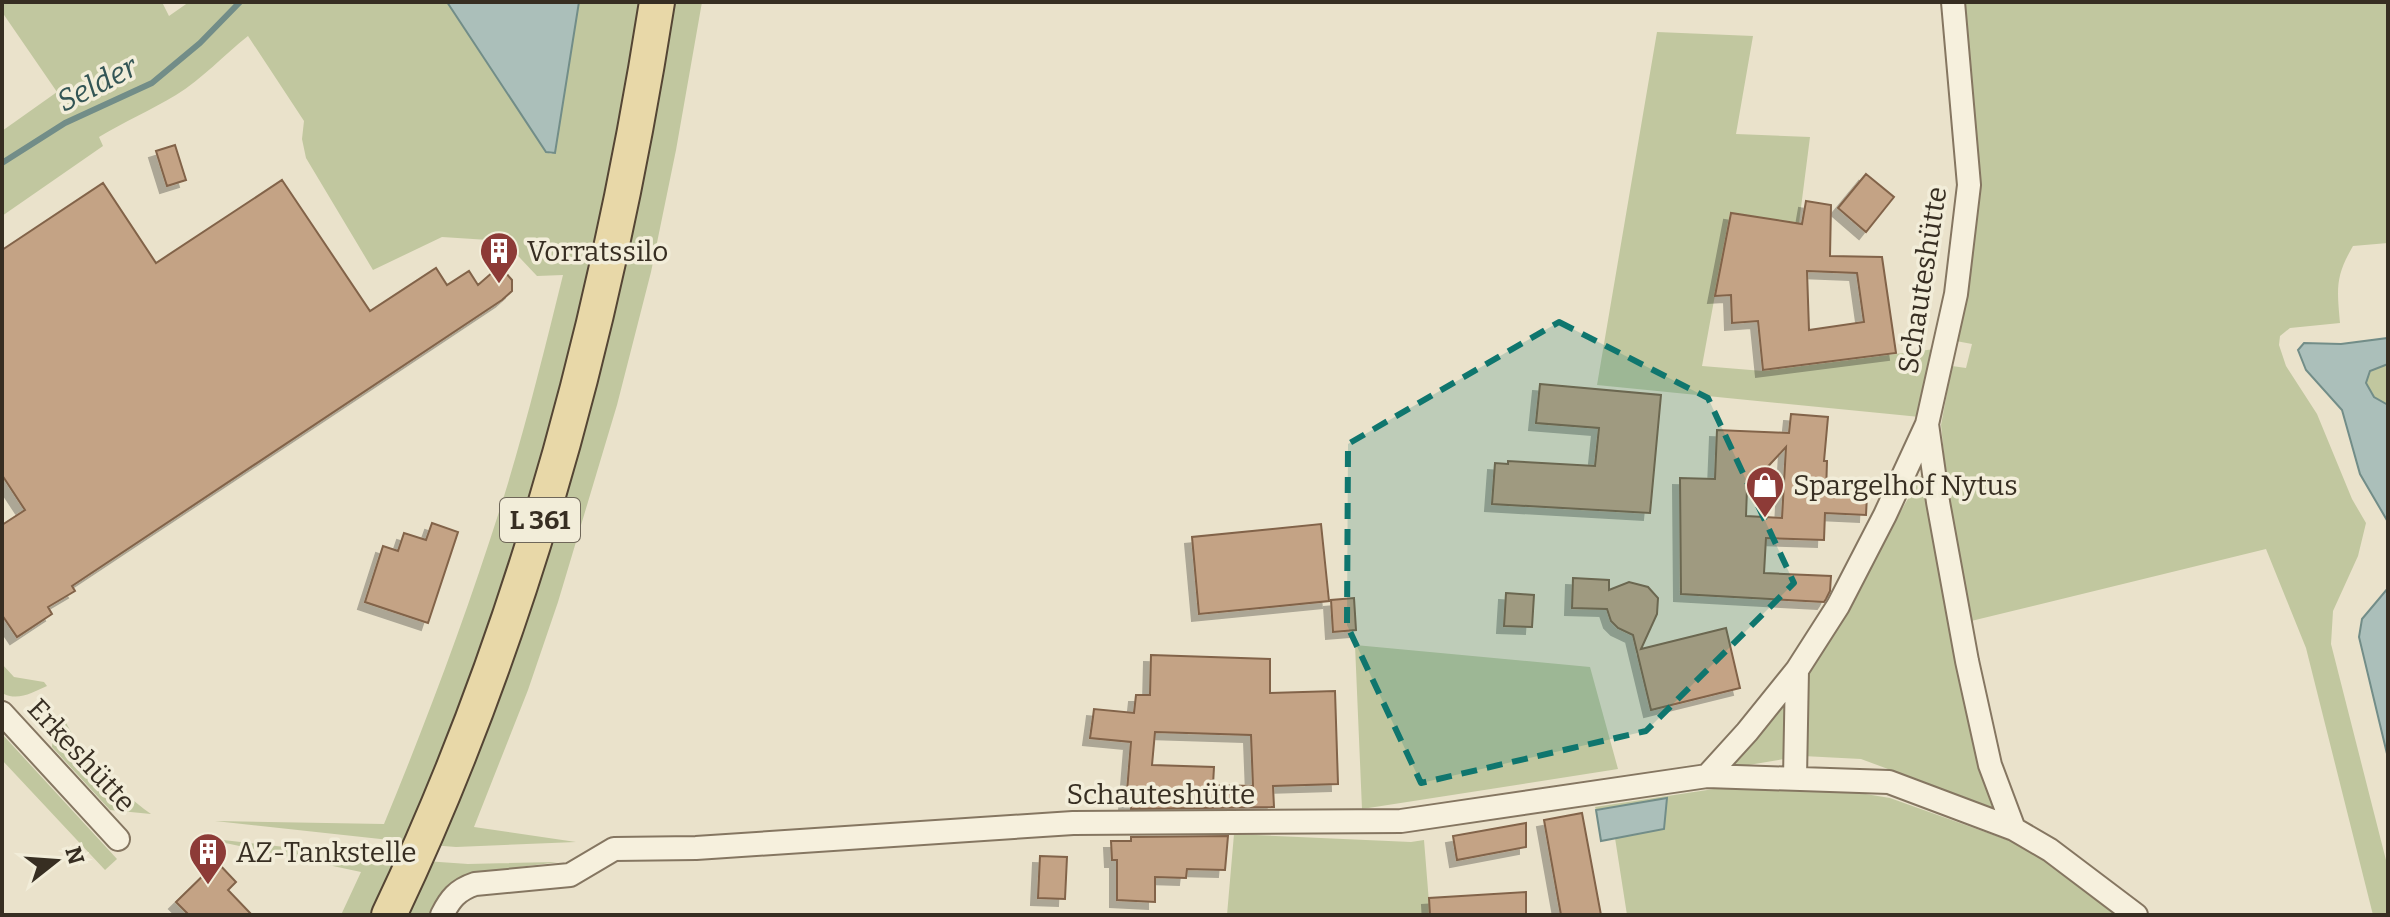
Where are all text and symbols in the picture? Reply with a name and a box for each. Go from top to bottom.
water label: Selder [51,48,145,119]
street label: Schauteshütte [1891,184,1954,376]
building icon: Vorratssilo [478,230,520,285]
place label: Vorratssilo [527,235,668,268]
shop icon: Spargelhof Nytus [1744,464,1786,519]
place label: Spargelhof Nytus [1793,469,2018,502]
road number: L 361 [500,498,580,542]
street label: Erkeshütte [21,692,142,819]
street label: Schauteshütte [1067,778,1255,811]
north arrow [16,821,96,901]
building icon: AZ-Tankstelle [187,831,229,886]
place label: AZ-Tankstelle [236,836,417,869]
text: N [59,843,90,867]

